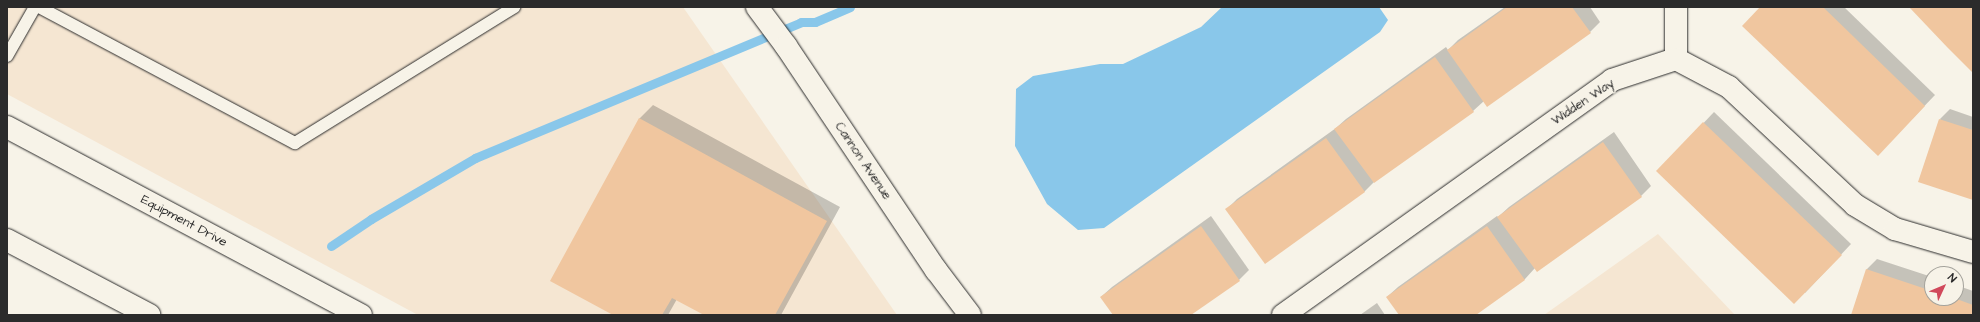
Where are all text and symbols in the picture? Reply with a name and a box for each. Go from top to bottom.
street label: Widden Way [1549,75,1617,129]
street label: Cannon Avenue [831,119,895,203]
street label: Equipment Drive [138,192,230,250]
north arrow [1924,266,1964,306]
text: N [1944,270,1960,286]

